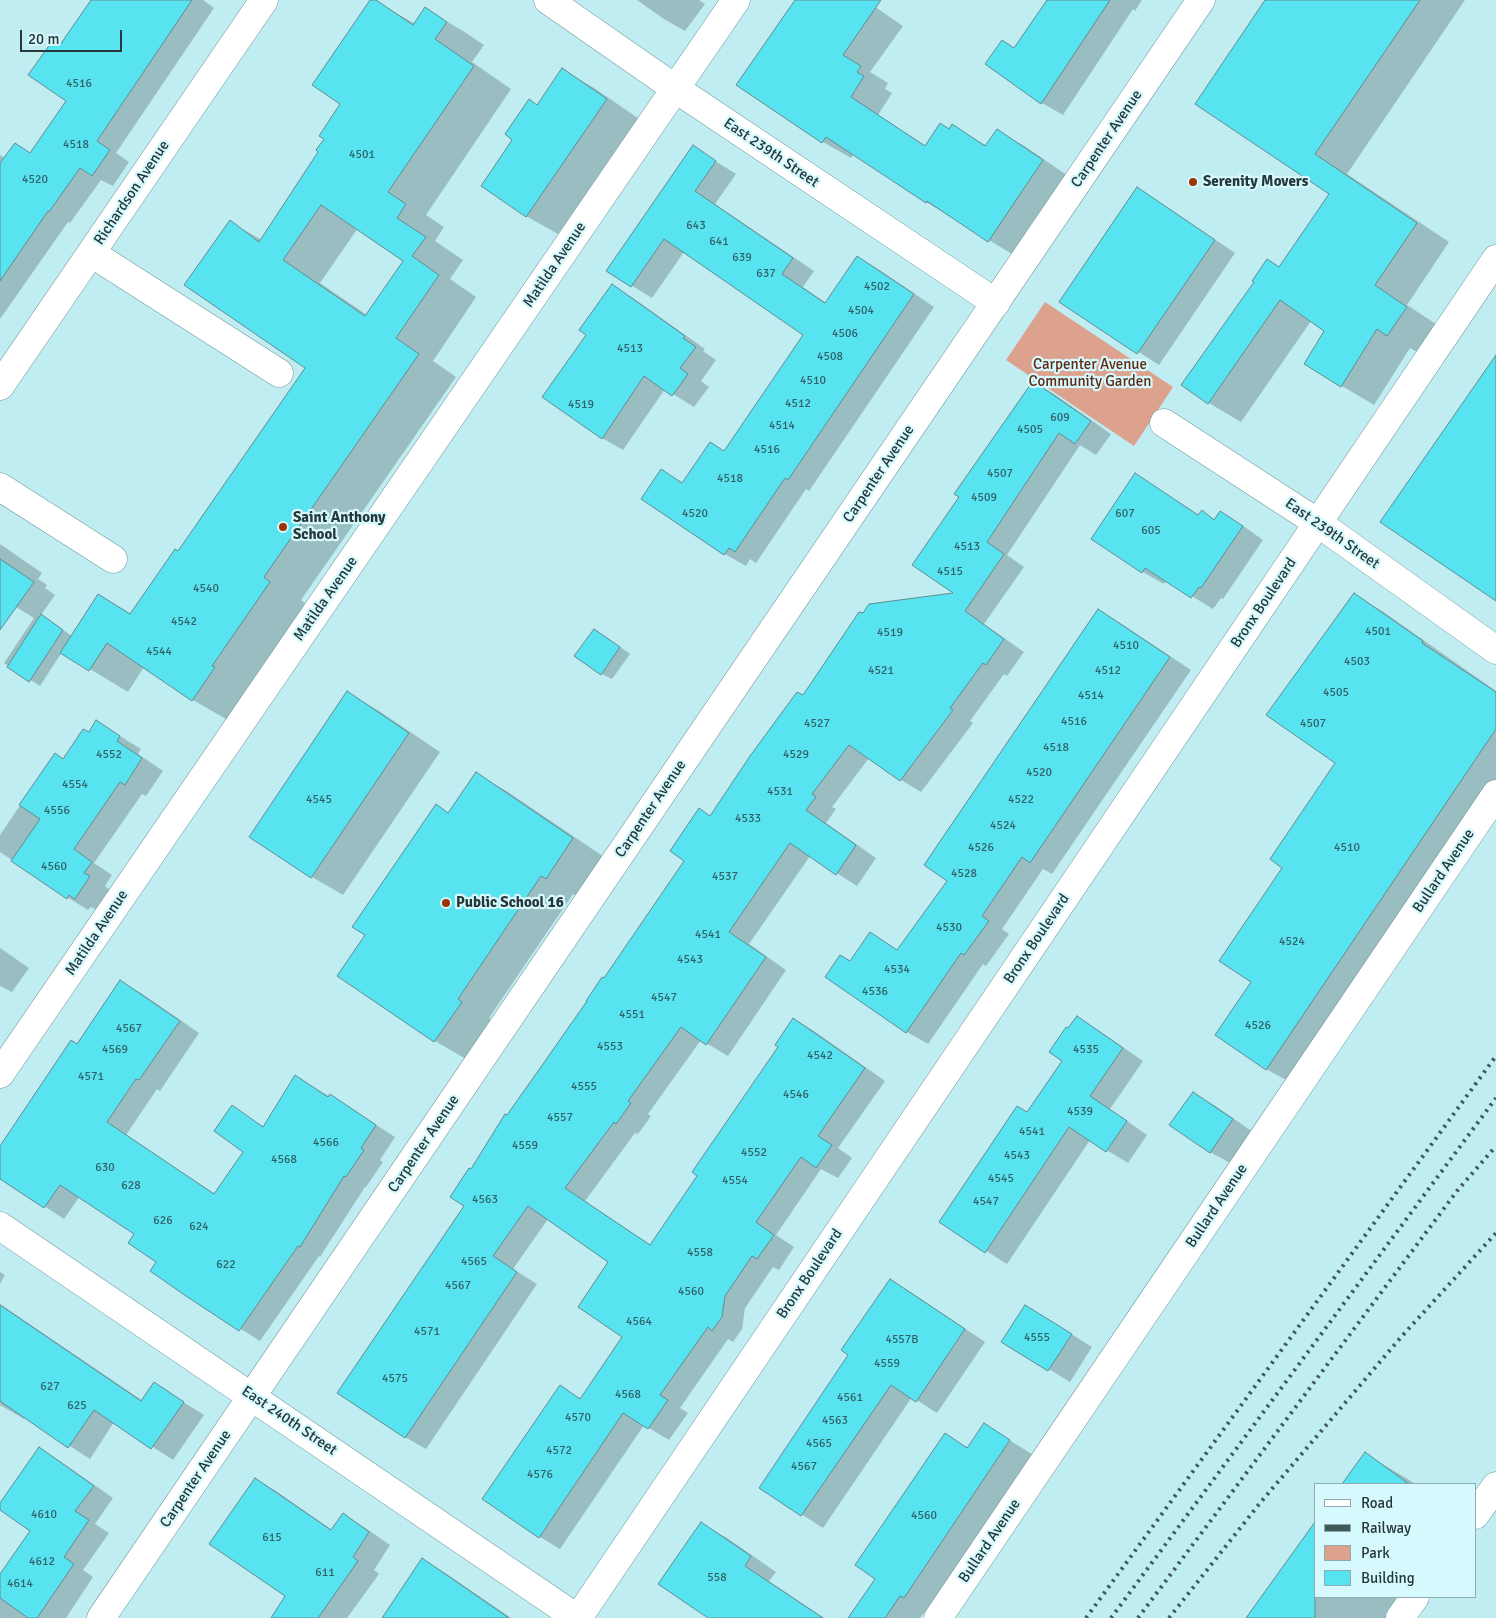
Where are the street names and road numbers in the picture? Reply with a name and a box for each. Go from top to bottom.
street label: Carpenter Avenue [1068,87,1146,191]
street label: East 239th Street [720,114,822,192]
street label: Richardson Avenue [90,137,174,249]
street label: Matilda Avenue [520,219,590,311]
street label: Carpenter Avenue [840,422,918,526]
street label: East 239th Street [1281,495,1383,573]
street label: Matilda Avenue [290,553,362,645]
street label: Bronx Boulevard [1227,555,1301,651]
street label: Carpenter Avenue [612,757,690,861]
street label: Bullard Avenue [1409,826,1479,916]
street label: Matilda Avenue [62,887,132,979]
street label: Bronx Boulevard [1000,891,1074,987]
street label: Carpenter Avenue [385,1092,463,1196]
street label: Bullard Avenue [1182,1161,1252,1251]
street label: Bronx Boulevard [773,1226,847,1322]
street label: East 240th Street [238,1382,340,1460]
street label: Carpenter Avenue [157,1427,235,1531]
street label: Bullard Avenue [955,1496,1025,1586]

